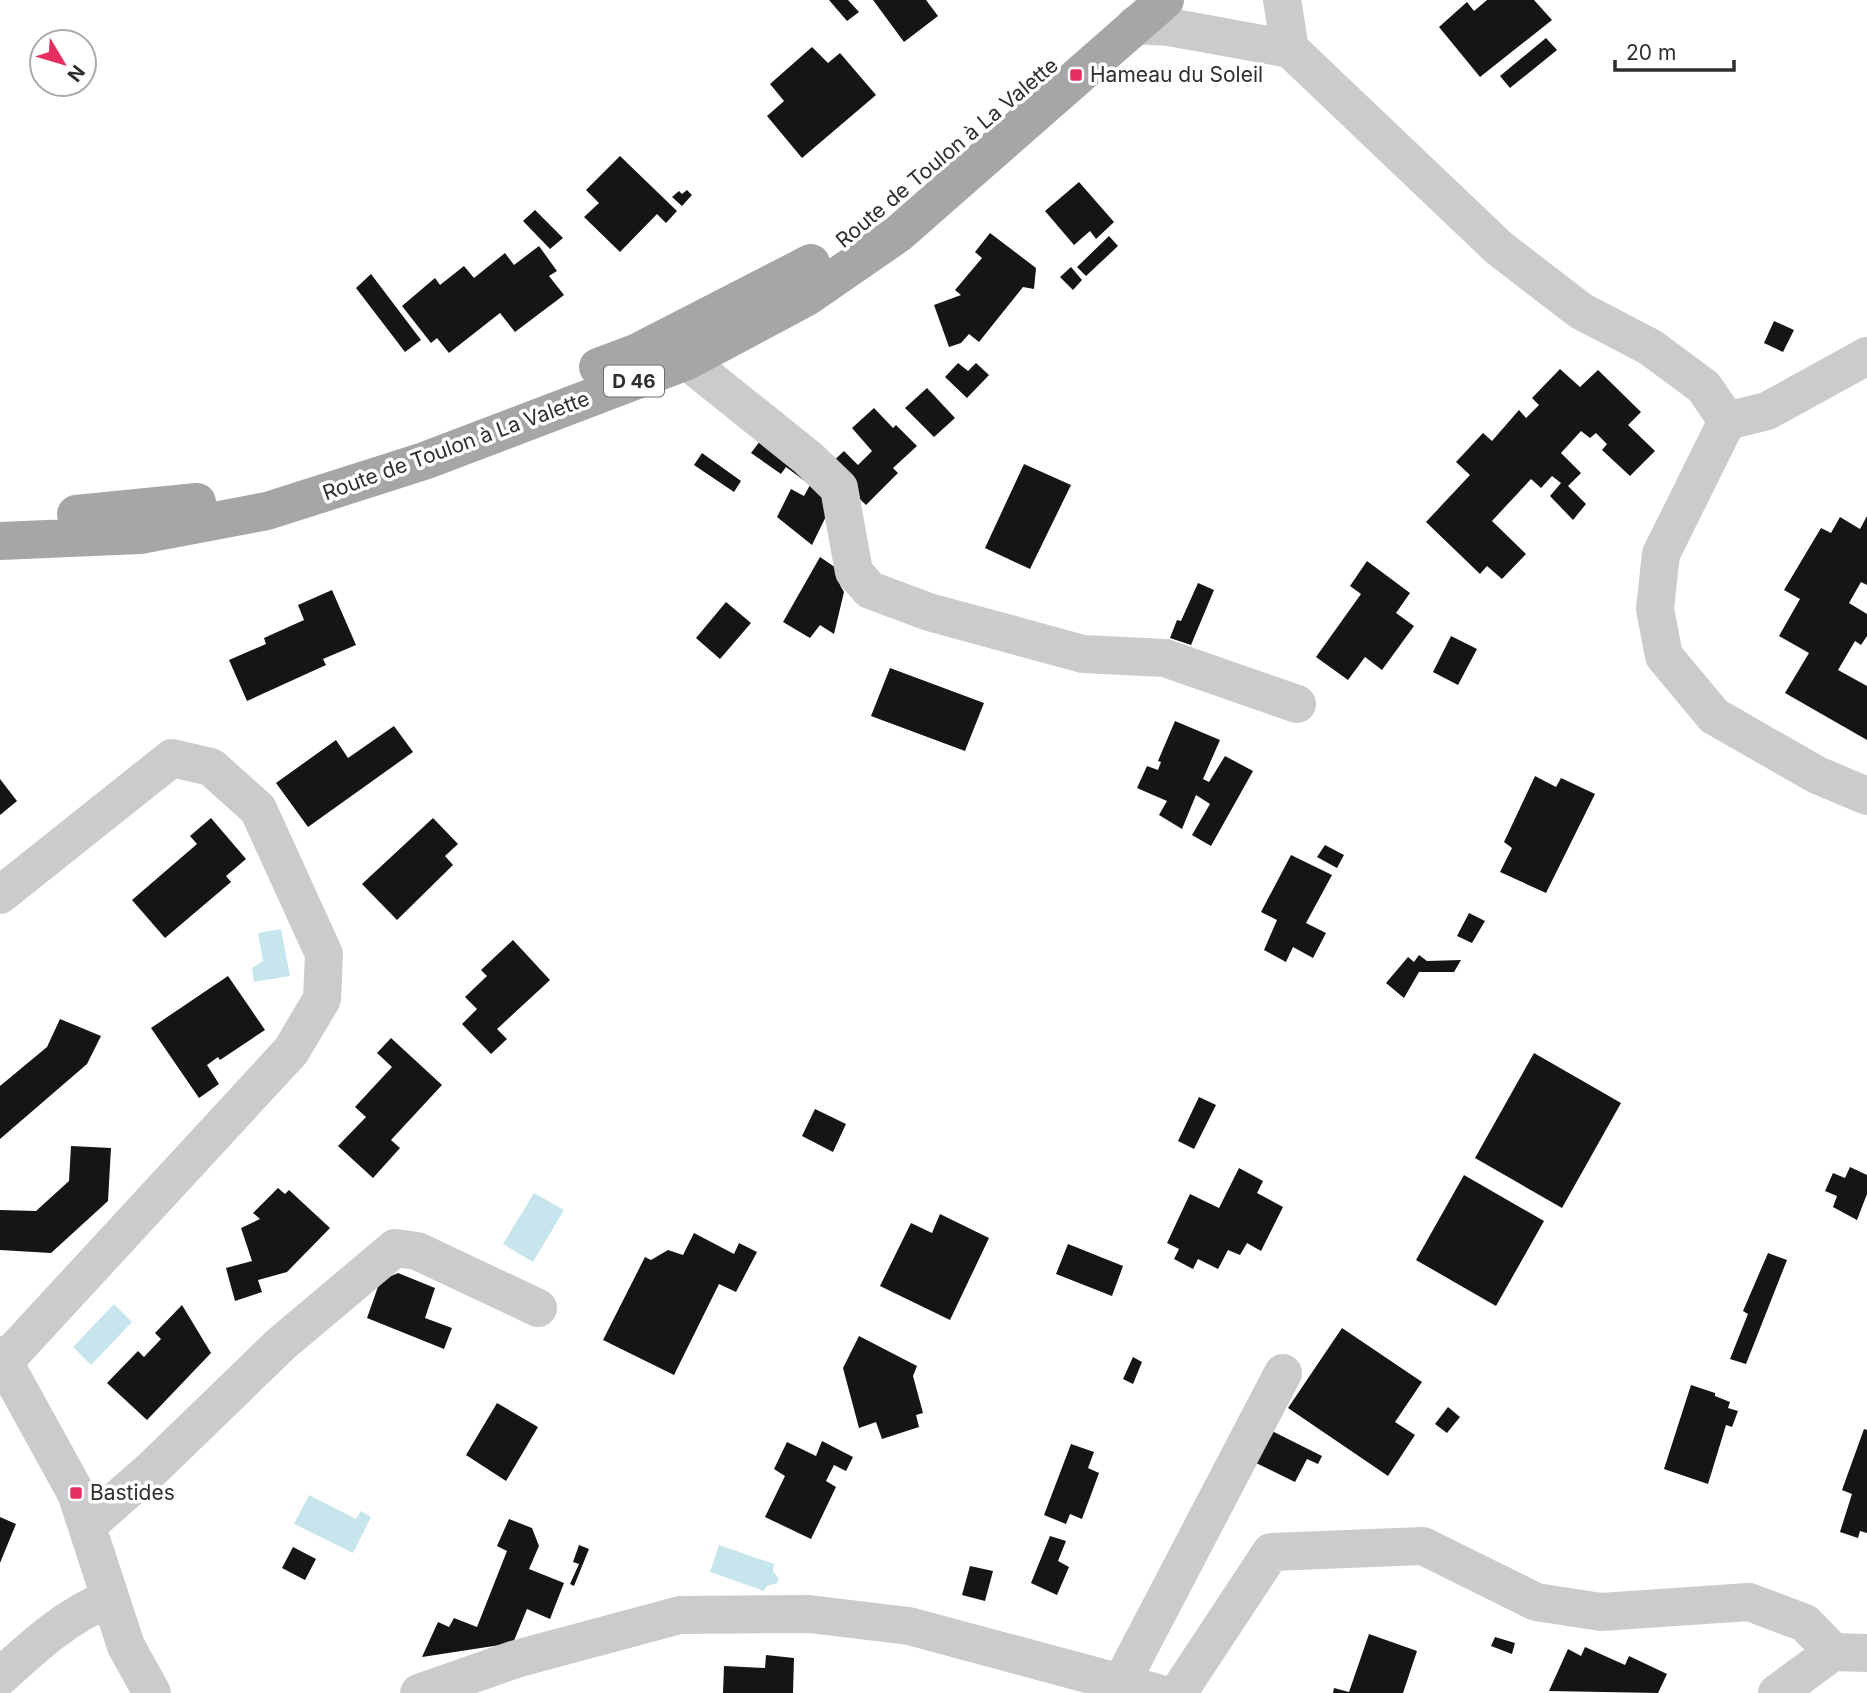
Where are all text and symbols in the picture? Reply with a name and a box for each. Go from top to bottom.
north arrow [28,28,98,98]
scale bar [1615,28,1734,72]
text: 20 m [1626,40,1676,65]
street label: Route de Toulon à La Valette [831,52,1063,253]
text: N [62,60,90,86]
place label: Hameau du Soleil [1090,62,1263,87]
marker: Hameau du Soleil [1068,67,1084,83]
road number: D 46 [604,366,664,396]
street label: Route de Toulon à La Valette [319,386,593,506]
place label: Bastides [90,1480,175,1505]
marker: Bastides [68,1485,84,1501]

